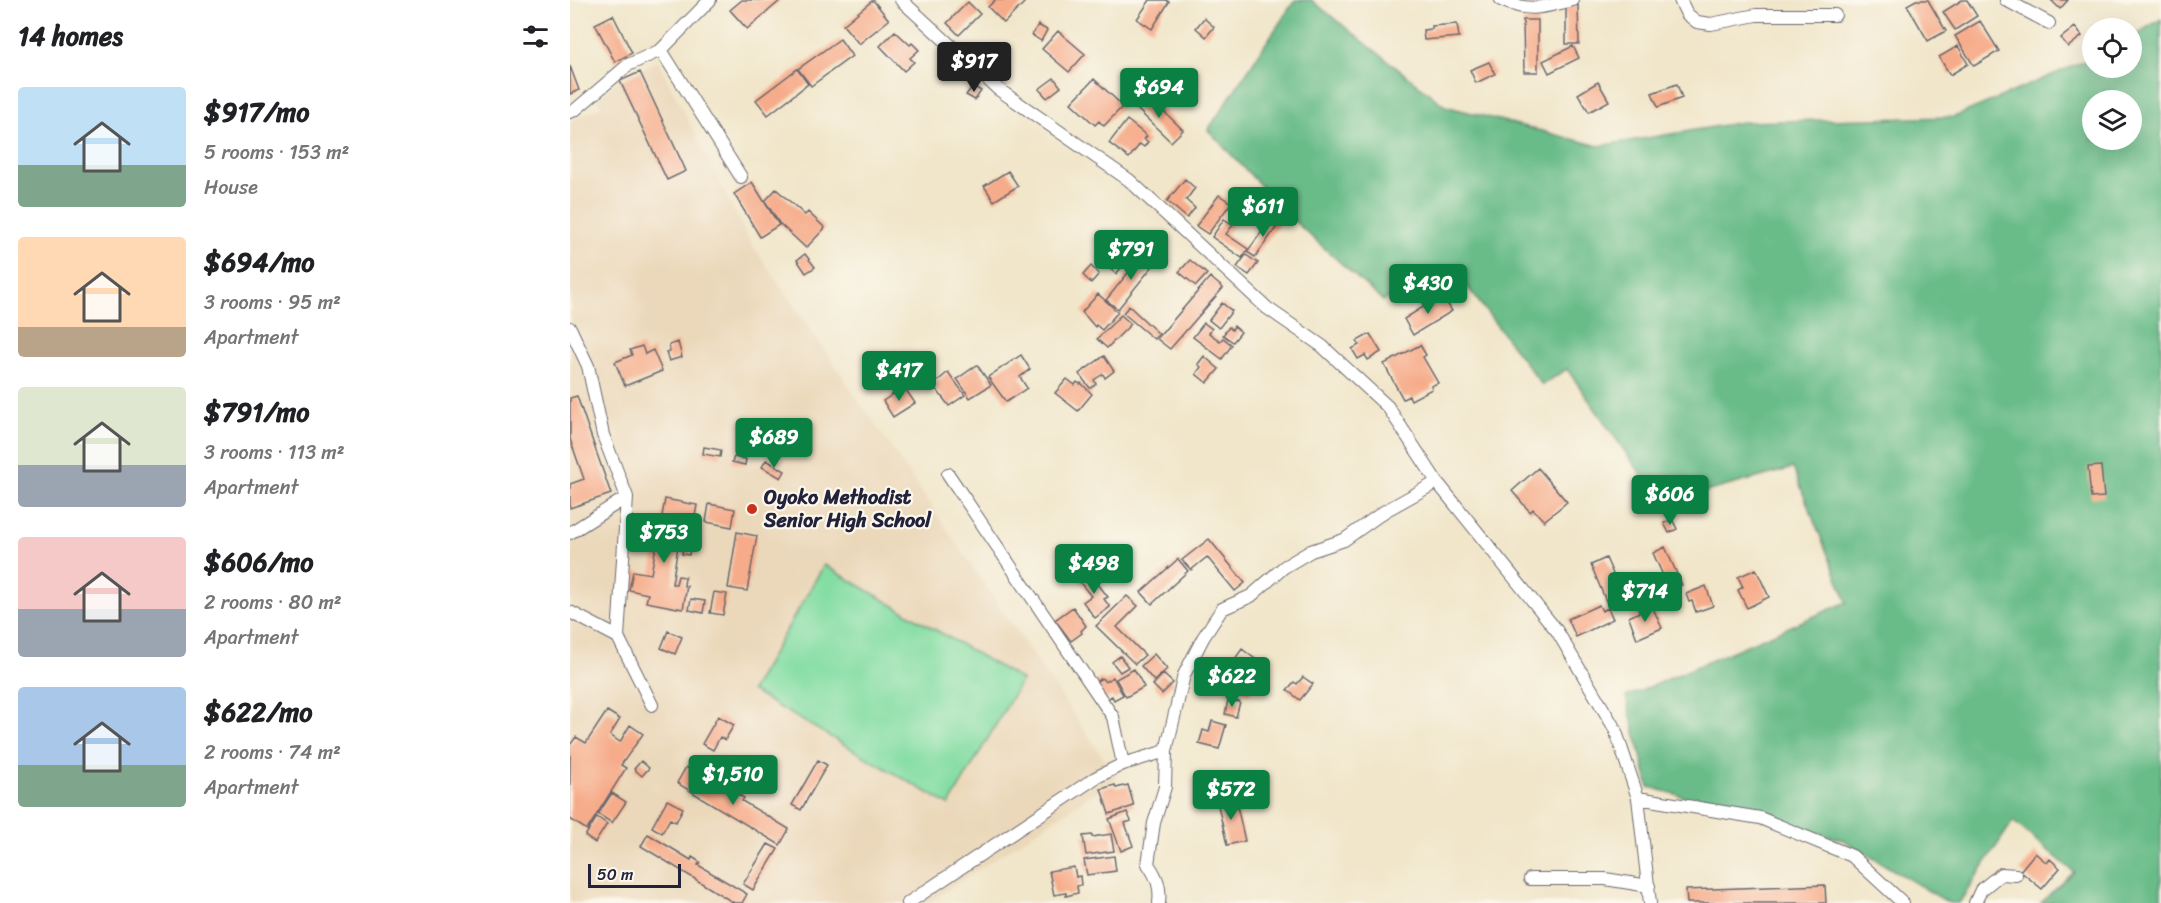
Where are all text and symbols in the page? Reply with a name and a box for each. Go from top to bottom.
text: 14 homes [18,13,123,59]
map controls [2082,18,2142,150]
button: locate [2082,18,2142,78]
icon: filters [519,20,552,53]
pin: $917 [938,42,1010,93]
text: $917 [951,44,997,79]
pin: $694 [1123,68,1195,119]
text: $694 [1134,70,1184,105]
text: $917/mo [204,89,310,135]
button: layers [2082,90,2142,150]
icon: home [66,111,138,183]
text: 5 rooms · 153 m² [204,135,349,170]
text: House [204,170,258,205]
pin: $611 [1227,187,1299,238]
text: $611 [1242,189,1284,224]
pin: $791 [1095,230,1167,281]
text: $791 [1108,232,1154,267]
text: $694/mo [204,239,315,285]
icon: home [66,261,138,333]
pin: $430 [1392,264,1464,315]
text: $430 [1403,266,1453,301]
text: 3 rooms · 95 m² [204,285,341,320]
text: Apartment [204,320,298,355]
pin: $417 [863,351,935,402]
text: $417 [876,353,922,388]
text: $791/mo [204,389,310,435]
icon: home [66,411,138,483]
pin: $689 [738,418,810,469]
text: $689 [749,420,799,455]
text: 3 rooms · 113 m² [204,435,345,470]
text: Apartment [204,470,298,505]
pin: $606 [1634,475,1706,526]
text: $606 [1646,477,1694,512]
place label: Oyoko Methodist Senior High School [763,480,932,538]
marker: Oyoko Methodist Senior High School [745,502,759,516]
pin: $753 [628,513,700,564]
text: $753 [640,515,688,550]
text: $606/mo [204,539,314,585]
pin: $498 [1058,544,1130,595]
text: $498 [1069,546,1119,581]
icon: home [66,561,138,633]
pin: $714 [1609,572,1681,623]
text: $714 [1622,574,1668,609]
text: 2 rooms · 80 m² [204,585,342,620]
text: Apartment [204,620,298,655]
pin: $622 [1196,657,1268,708]
text: $622 [1208,659,1256,694]
text: $622/mo [204,689,312,735]
icon: home [66,711,138,783]
text: 2 rooms · 74 m² [204,735,341,770]
pin: $1,510 [684,755,782,806]
text: $1,510 [703,757,763,792]
text: Apartment [204,770,298,805]
pin: $572 [1195,770,1267,821]
text: $572 [1207,772,1255,807]
text: 50 m [597,860,633,889]
scale bar [588,861,681,888]

